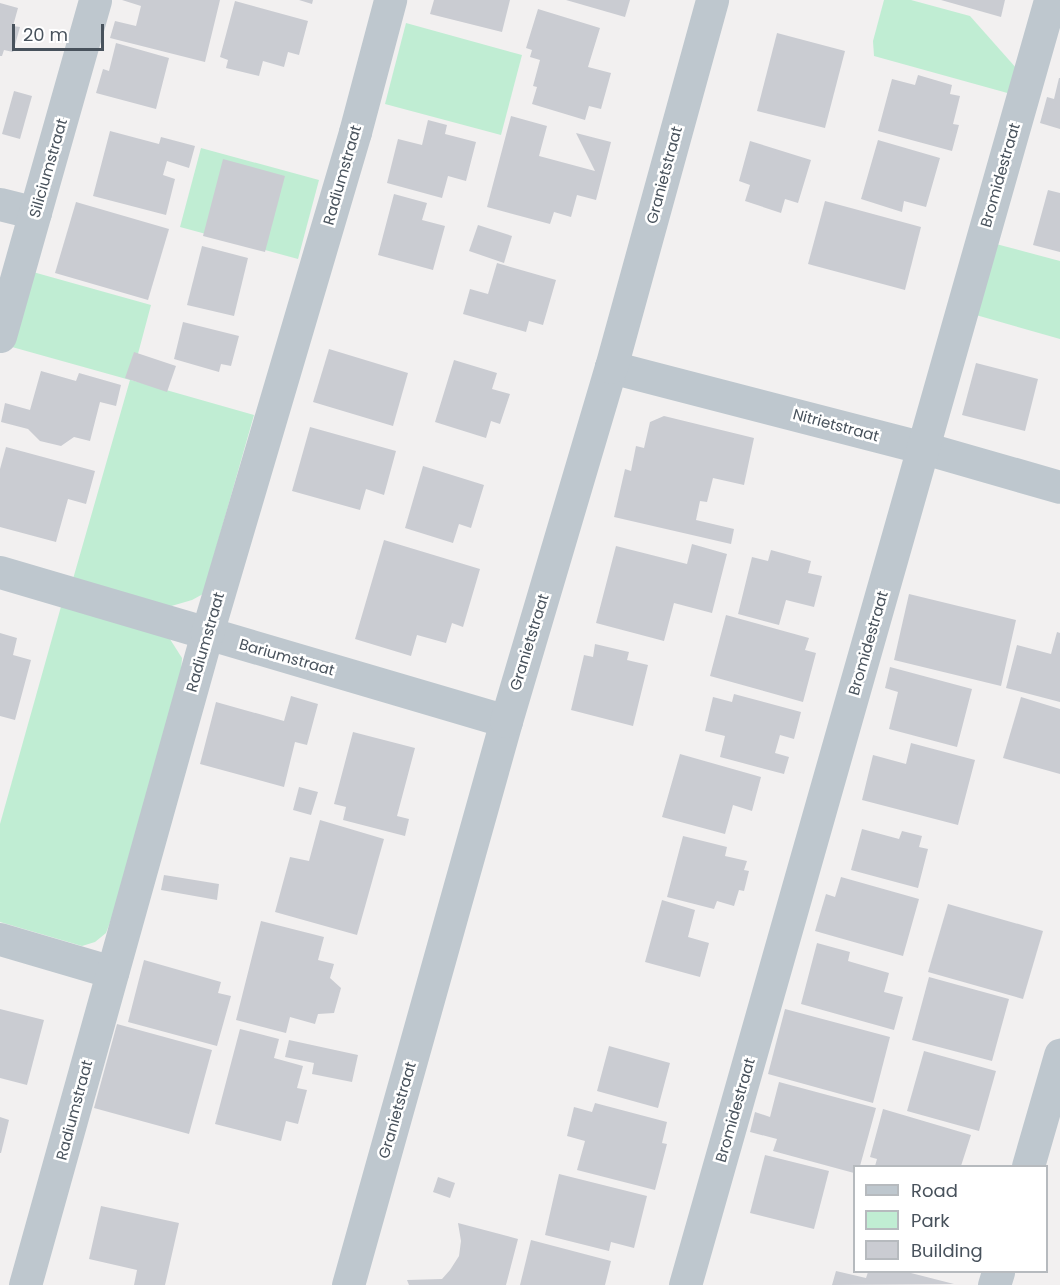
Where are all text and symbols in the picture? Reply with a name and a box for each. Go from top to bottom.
scale bar [15,12,106,50]
text: 20 m [23,22,68,47]
street label: Siliciumstraat [25,116,71,220]
street label: Bromidestraat [977,121,1023,229]
street label: Radiumstraat [319,123,365,227]
street label: Granietstraat [642,124,686,226]
street label: Nitrietstraat [791,405,881,445]
street label: Bromidestraat [845,589,891,697]
street label: Radiumstraat [182,590,228,694]
street label: Granietstraat [506,592,552,692]
street label: Bariumstraat [237,635,337,679]
street label: Bromidestraat [712,1056,758,1164]
street label: Radiumstraat [52,1058,96,1162]
street label: Granietstraat [375,1059,419,1161]
legend [853,1165,1048,1273]
text: Road [911,1178,958,1203]
text: Park [911,1208,950,1233]
text: Building [911,1238,983,1263]

